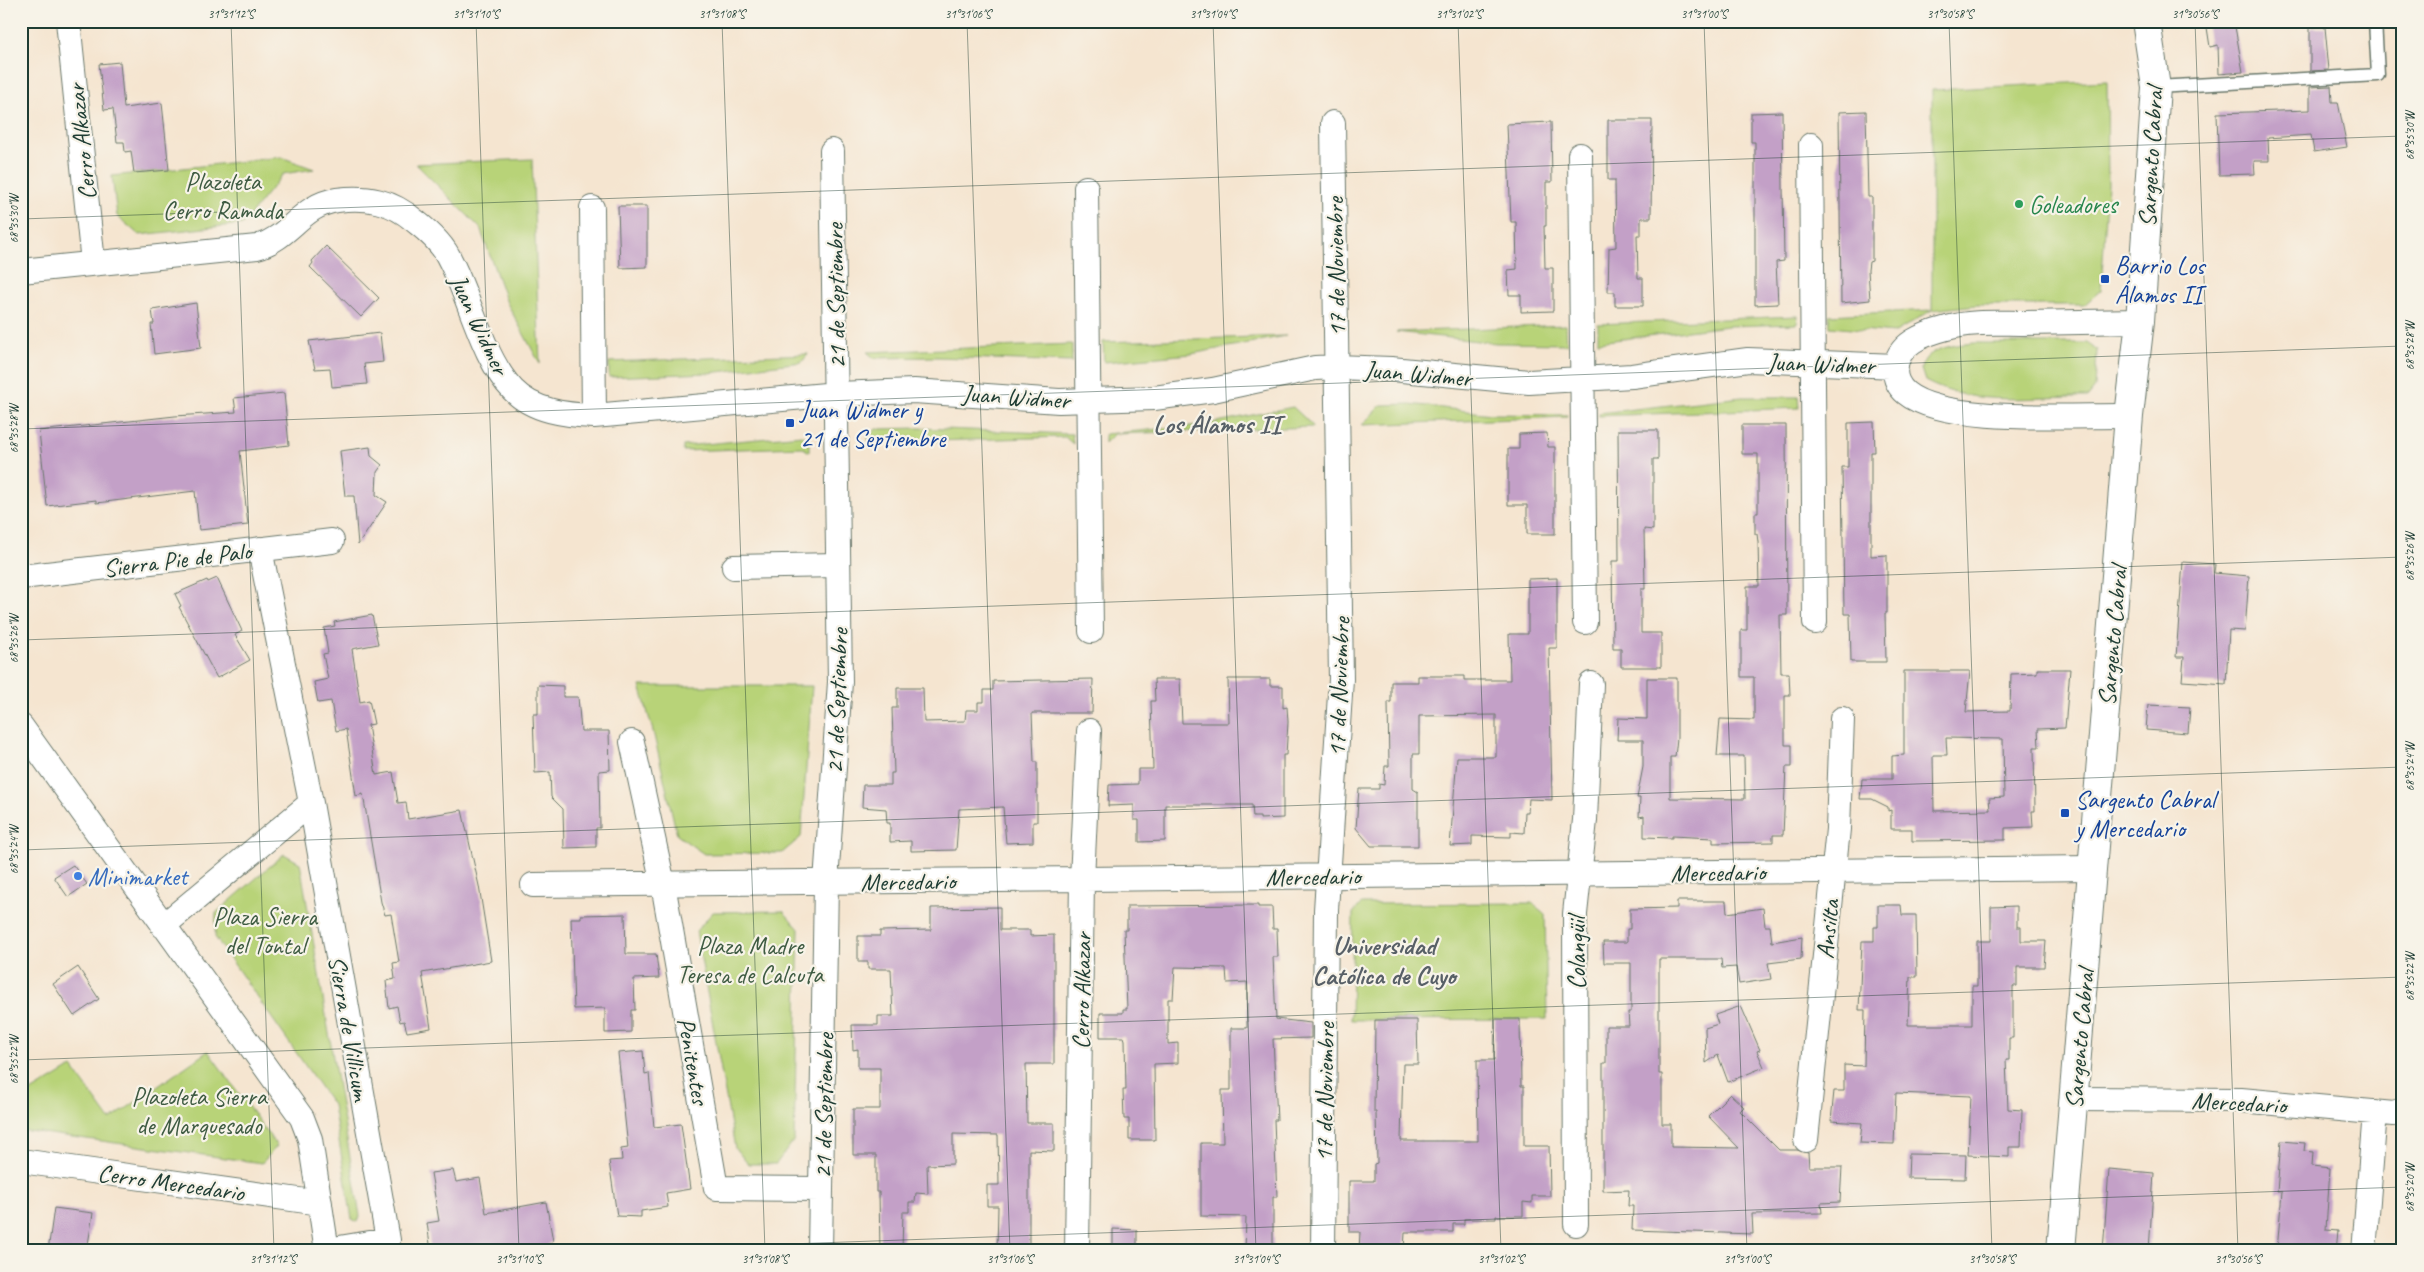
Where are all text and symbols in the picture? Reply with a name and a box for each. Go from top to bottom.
text: 31°31'12"S [208,6,256,22]
text: 31°31'10"S [453,6,501,22]
text: 31°31'08"S [699,6,747,22]
text: 31°31'06"S [945,6,993,22]
text: 31°31'04"S [1190,6,1238,22]
text: 31°31'02"S [1436,6,1484,22]
text: 31°31'00"S [1681,6,1729,22]
text: 31°30'58"S [1927,6,1975,22]
text: 31°30'56"S [2172,6,2220,22]
street label: Cerro Alkazar [60,80,104,202]
street label: Sargento Cabral [2131,82,2171,228]
text: 68°35'30"W [2402,109,2418,160]
park label: Plazoleta Cerro Ramada [163,166,285,227]
place label: Goleadores [2029,189,2119,221]
text: 68°35'30"W [6,192,22,243]
street label: 17 de Noviembre [1319,195,1353,337]
marker: Goleadores [2013,198,2025,210]
street label: 21 de Septiembre [819,221,853,369]
place label: Barrio Los Álamos II [2115,250,2207,311]
street label: Juan Widmer [441,268,518,383]
marker: Barrio Los Álamos II [2099,273,2111,285]
text: 68°35'28"W [2402,319,2418,370]
street label: Juan Widmer [1766,346,1878,382]
street label: Juan Widmer [1362,353,1476,395]
street label: Juan Widmer [960,377,1074,417]
place label: Juan Widmer y 21 de Septiembre [799,394,947,455]
text: 68°35'28"W [6,402,22,453]
district label: Los Álamos II [1153,408,1286,441]
marker: Juan Widmer y 21 de Septiembre [784,417,796,429]
text: 68°35'26"W [2402,530,2418,581]
street label: Sierra Pie de Palo [101,535,256,585]
street label: Sargento Cabral [2091,560,2135,707]
text: 68°35'26"W [6,612,22,663]
street label: 17 de Noviembre [1321,615,1357,757]
street label: 21 de Septiembre [818,626,856,774]
text: 68°35'24"W [2402,740,2418,791]
place label: Sargento Cabral y Mercedario [2073,784,2220,845]
marker: Sargento Cabral y Mercedario [2059,807,2071,819]
text: 68°35'24"W [6,823,22,874]
street label: Mercedario [1670,856,1769,890]
street label: Mercedario [1265,860,1364,894]
place label: Minimarket [88,861,190,893]
street label: Mercedario [860,865,959,899]
marker: Minimarket [72,870,84,882]
street label: Ansilta [1809,896,1847,960]
park label: Plaza Sierra del Tontal [213,901,319,962]
street label: Colangüil [1561,912,1593,990]
district label: Universidad Católica de Cuyo [1312,929,1458,992]
park label: Plaza Madre Teresa de Calcuta [677,930,825,991]
street label: Cerro Alkazar [1065,930,1099,1050]
text: 68°35'22"W [2402,950,2418,1001]
street label: Sierra de Villicum [321,953,378,1105]
street label: Sargento Cabral [2058,963,2102,1110]
street label: Penitentes [670,1015,717,1110]
street label: 17 de Noviembre [1308,1020,1342,1162]
street label: 21 de Septiembre [807,1031,841,1179]
text: 68°35'22"W [6,1033,22,1084]
park label: Plazoleta Sierra de Marquesado [131,1081,269,1142]
street label: Mercedario [2191,1085,2290,1122]
street label: Cerro Mercedario [96,1157,247,1209]
text: 68°35'20"W [2402,1161,2418,1212]
text: 31°31'12"S [250,1251,298,1267]
text: 31°31'10"S [496,1251,544,1267]
text: 31°31'08"S [742,1251,790,1267]
text: 31°31'06"S [987,1251,1035,1267]
text: 31°31'04"S [1233,1251,1281,1267]
text: 31°31'02"S [1478,1251,1526,1267]
text: 31°31'00"S [1724,1251,1772,1267]
text: 31°30'58"S [1969,1251,2017,1267]
text: 31°30'56"S [2215,1251,2263,1267]

